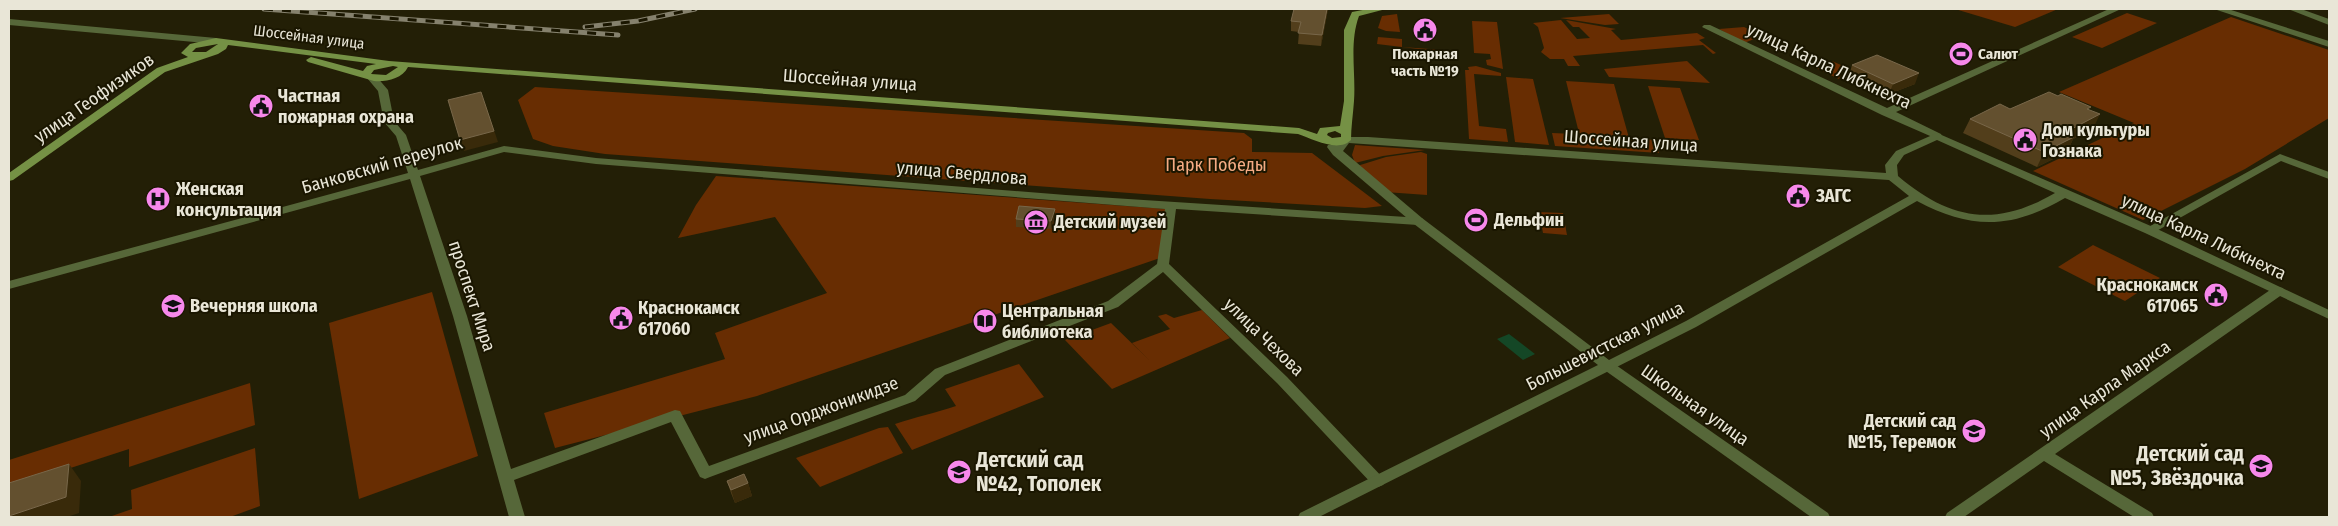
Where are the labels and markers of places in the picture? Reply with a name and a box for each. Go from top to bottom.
public building icon: Пожарная часть №19 [1412,17,1438,43]
sports icon: Салют [1948,41,1974,67]
place label: Пожарная часть №19 [1391,45,1459,80]
place label: Салют [1978,45,2019,63]
place label: Частная пожарная охрана [278,85,414,128]
public building icon: Частная пожарная охрана [248,93,274,119]
place label: Дом культуры Гознака [2041,119,2150,162]
public building icon: Дом культуры Гознака [2012,127,2038,153]
place label: Женская консультация [175,178,282,221]
public building icon: ЗАГС [1785,183,1811,209]
place label: ЗАГС [1815,185,1852,207]
hospital icon: Женская консультация [145,186,171,212]
sports icon: Дельфин [1463,207,1489,233]
museum icon: Детский музей [1023,209,1049,235]
place label: Дельфин [1493,209,1564,231]
place label: Детский музей [1053,211,1166,233]
place label: Краснокамск 617065 [2096,274,2199,317]
public building icon: Краснокамск 617065 [2203,282,2229,308]
school or university icon: Вечерняя школа [160,293,186,319]
place label: Вечерняя школа [190,295,318,317]
place label: Краснокамск 617060 [638,297,740,340]
place label: Центральная библиотека [1002,300,1104,343]
public building icon: Краснокамск 617060 [608,305,634,331]
library icon: Центральная библиотека [972,308,998,334]
place label: Детский сад №15, Теремок [1848,410,1957,453]
school or university icon: Детский сад №15, Теремок [1961,418,1987,444]
place label: Детский сад №5, Звёздочка [2110,441,2244,491]
place label: Детский сад №42, Тополек [975,447,1102,497]
school or university icon: Детский сад №5, Звёздочка [2248,453,2274,479]
school or university icon: Детский сад №42, Тополек [946,459,972,485]

